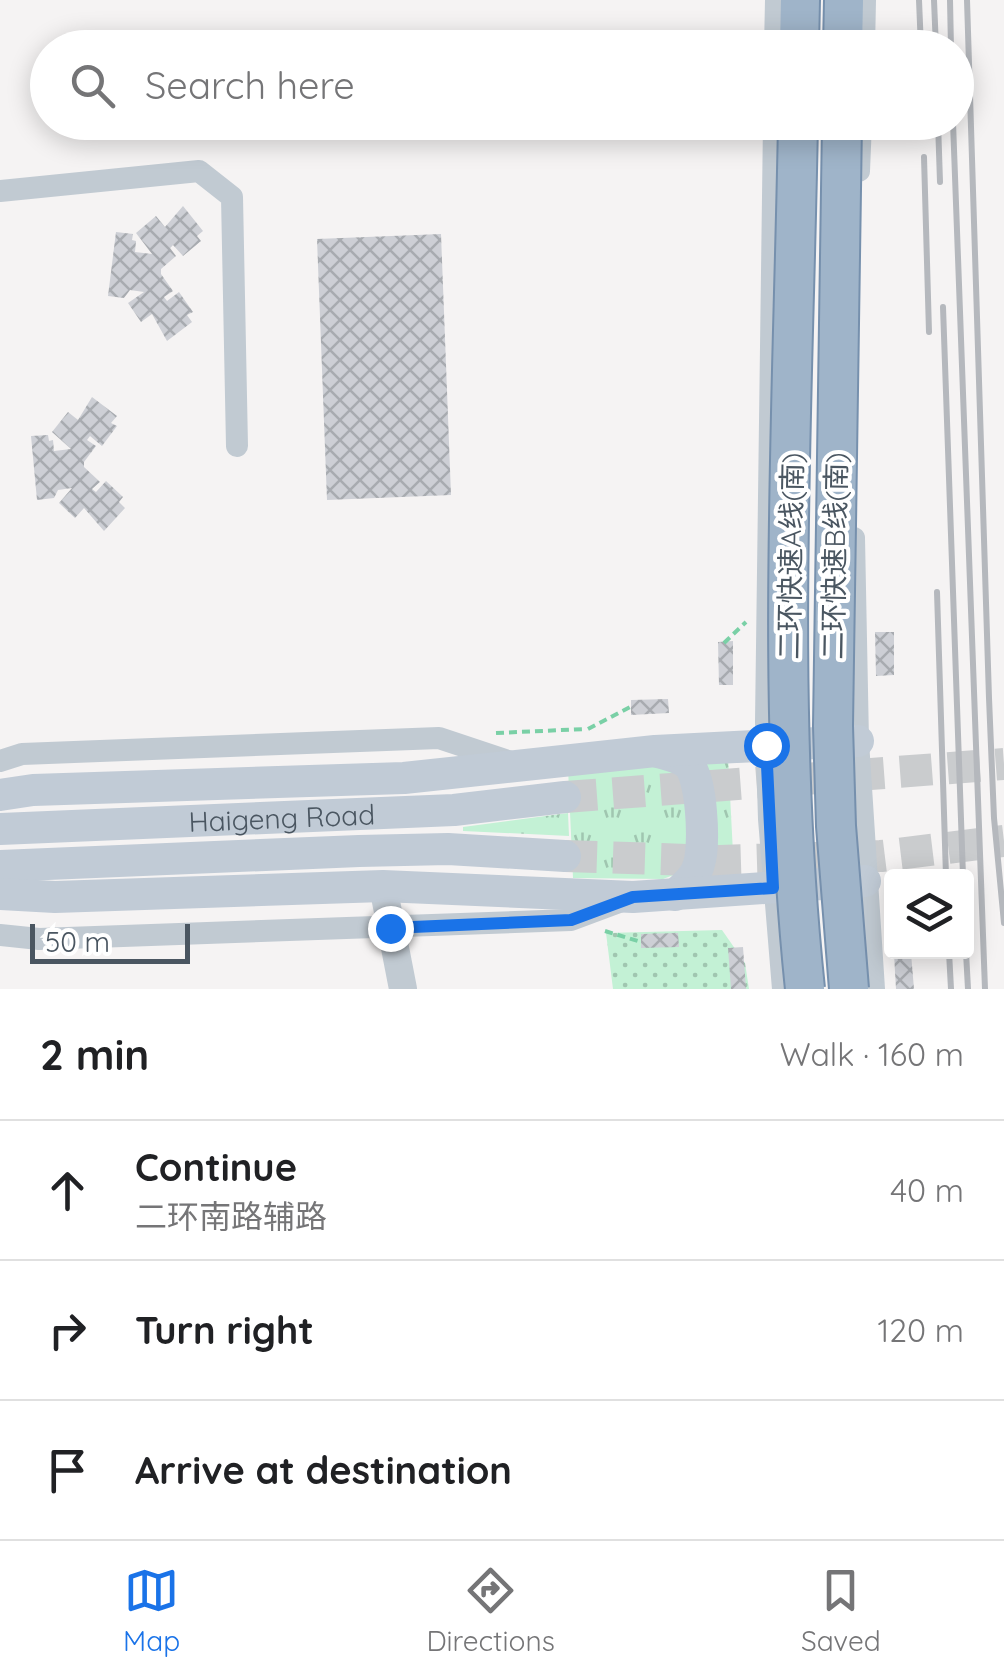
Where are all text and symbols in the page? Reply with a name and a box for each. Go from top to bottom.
search box [30,30,974,140]
icon: search [65,58,120,113]
text: Search here [145,61,355,109]
street label: 二环快速A线(南) [771,452,809,660]
street label: 二环快速B线(南) [815,452,853,660]
route start [744,723,790,769]
street label: Haigeng Road [188,796,376,839]
map controls [884,869,974,959]
button: layers [884,869,974,959]
route end [368,906,414,952]
scale bar [30,919,190,964]
text: 50 m [45,924,110,959]
text: 2 min [40,1028,149,1081]
text: Walk · 160 m [780,1034,964,1074]
text: Continue [135,1143,297,1191]
icon: ahead [40,1163,95,1218]
text: 40 m [890,1170,964,1210]
text: 二环南路辅路 [135,1196,327,1236]
icon: right [40,1303,95,1358]
text: Turn right [135,1306,314,1354]
text: 120 m [877,1310,964,1350]
icon: arrive [40,1443,95,1498]
text: Arrive at destination [135,1446,512,1494]
tab: Map [123,1563,180,1658]
tab: Directions [426,1563,555,1658]
tab: Saved [801,1563,881,1658]

